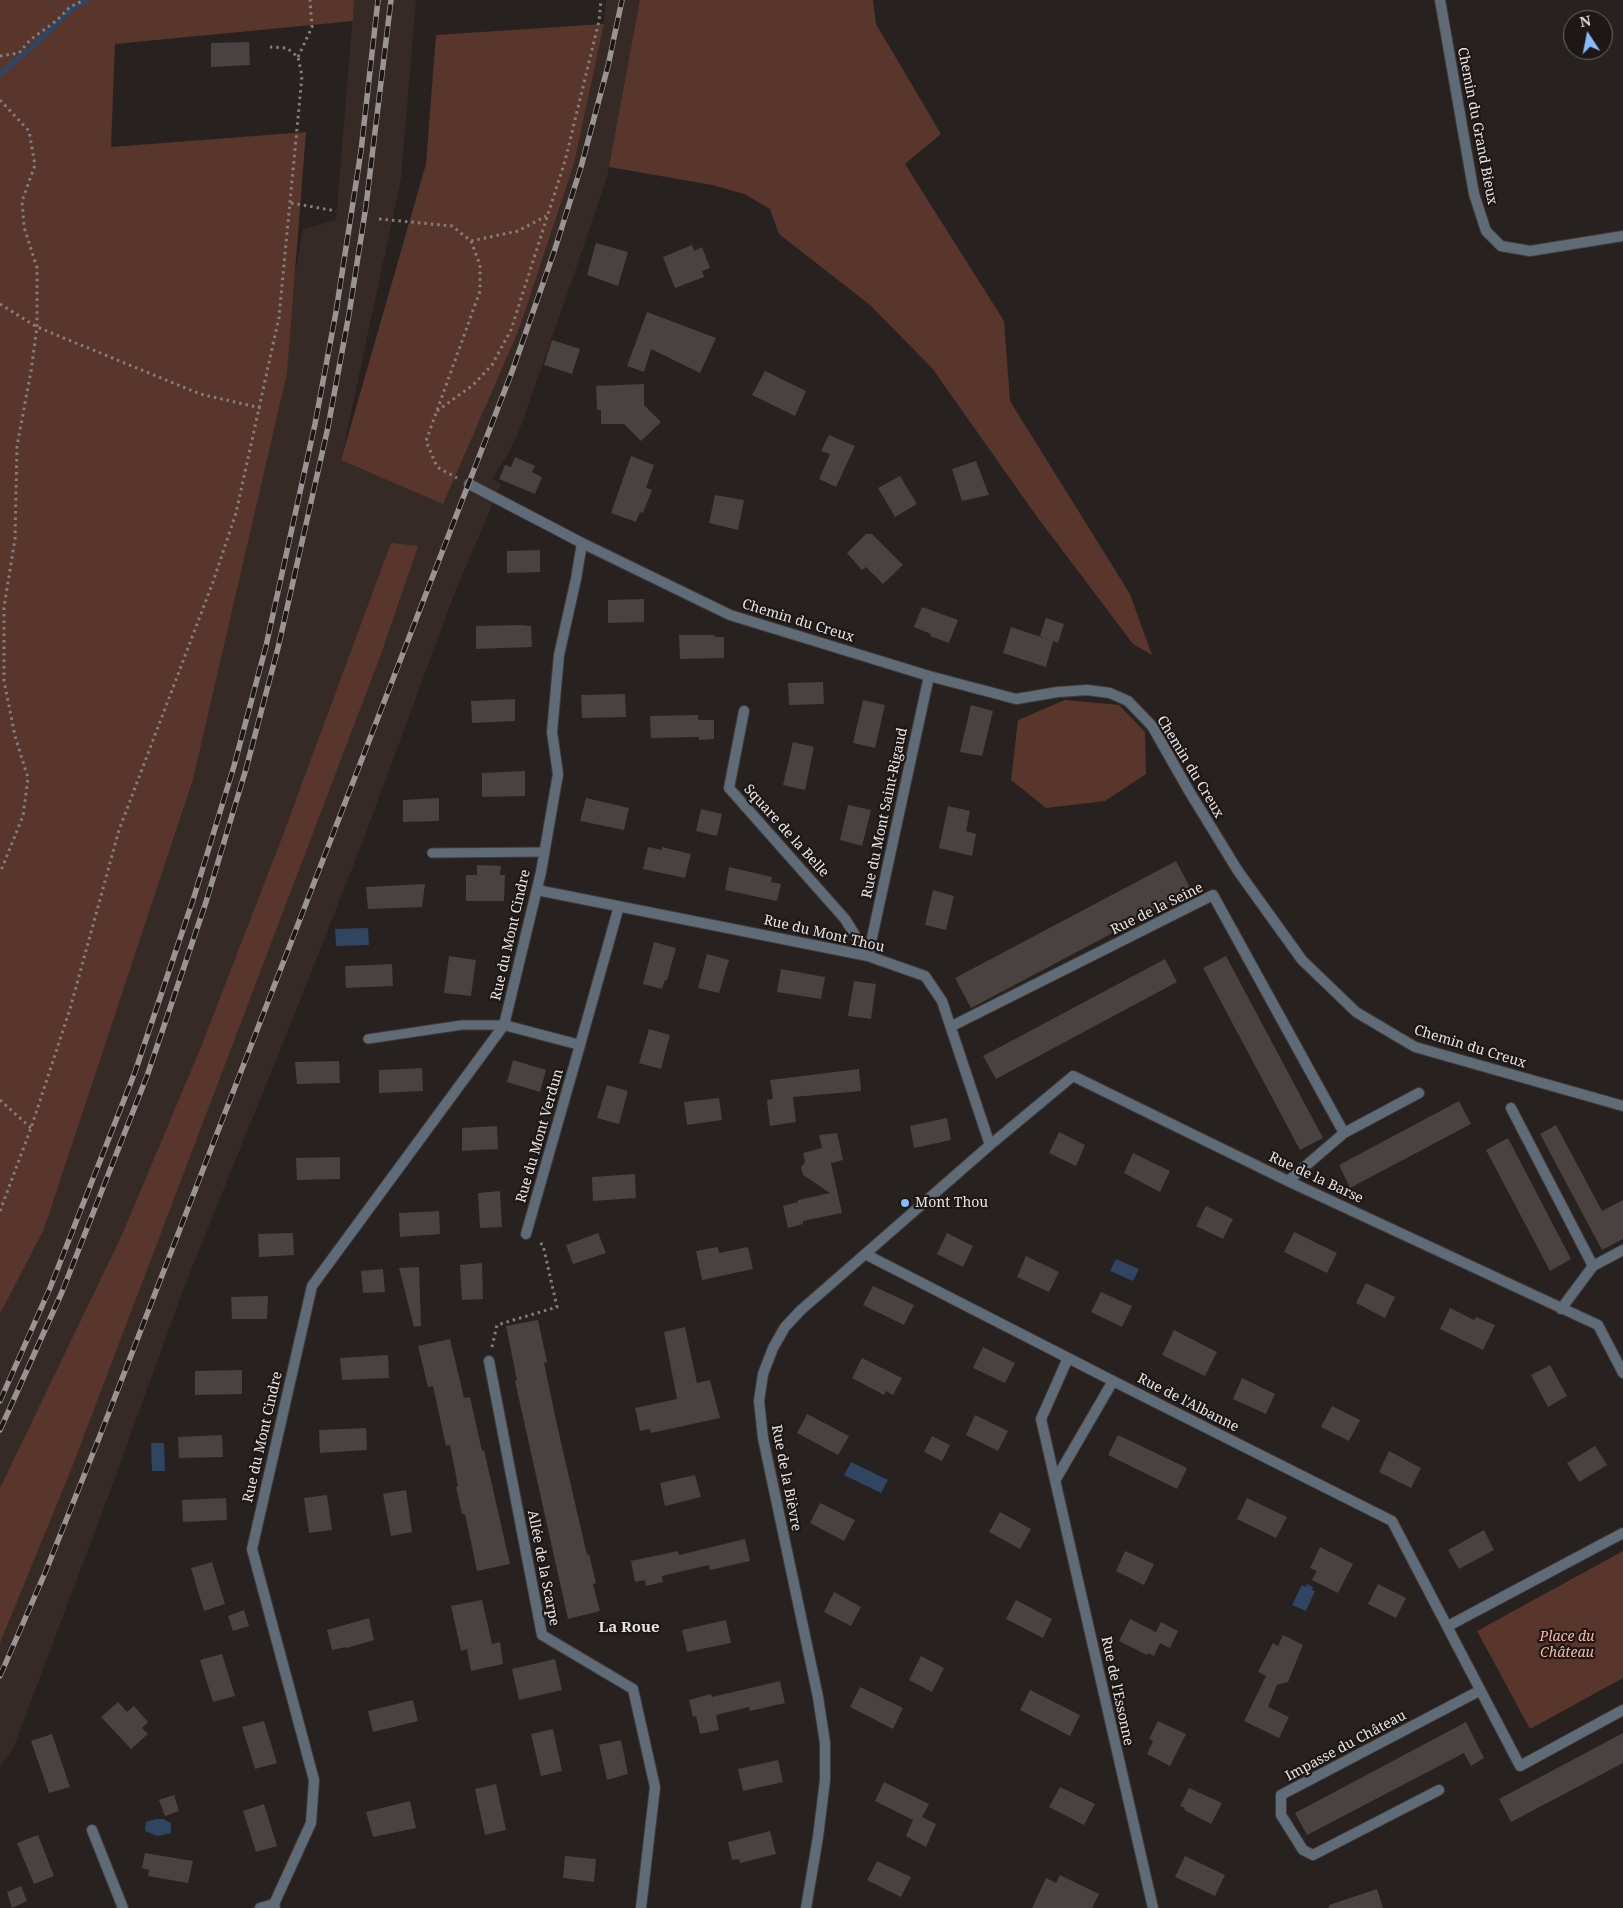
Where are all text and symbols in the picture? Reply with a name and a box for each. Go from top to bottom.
north arrow [1563,10,1613,60]
text: N [1578,10,1592,31]
street label: Chemin du Grand Bieux [1453,46,1501,206]
street label: Chemin du Creux [740,596,856,646]
street label: Chemin du Creux [1153,713,1227,821]
street label: Rue du Mont Saint-Rigaud [859,726,911,900]
street label: Square de la Belle [740,781,832,881]
street label: Rue du Mont Cindre [488,868,534,1002]
street label: Rue de la Seine [1108,879,1206,939]
street label: Rue du Mont Thou [762,912,886,956]
street label: Chemin du Creux [1412,1022,1528,1072]
street label: Rue du Mont Verdun [513,1067,567,1205]
street label: Rue de la Barse [1266,1149,1366,1207]
place label: Mont Thou [915,1195,988,1211]
marker: Mont Thou [899,1197,911,1209]
street label: Rue du Mont Cindre [240,1370,286,1504]
street label: Rue de l'Albanne [1135,1370,1241,1436]
street label: Rue de la Bièvre [767,1423,805,1533]
street label: Allée de la Scarpe [524,1509,562,1627]
district label: La Roue [598,1619,660,1637]
park label: Place du Château [1540,1629,1594,1661]
street label: Rue de l'Essonne [1097,1635,1137,1747]
street label: Impasse du Château [1283,1707,1409,1785]

